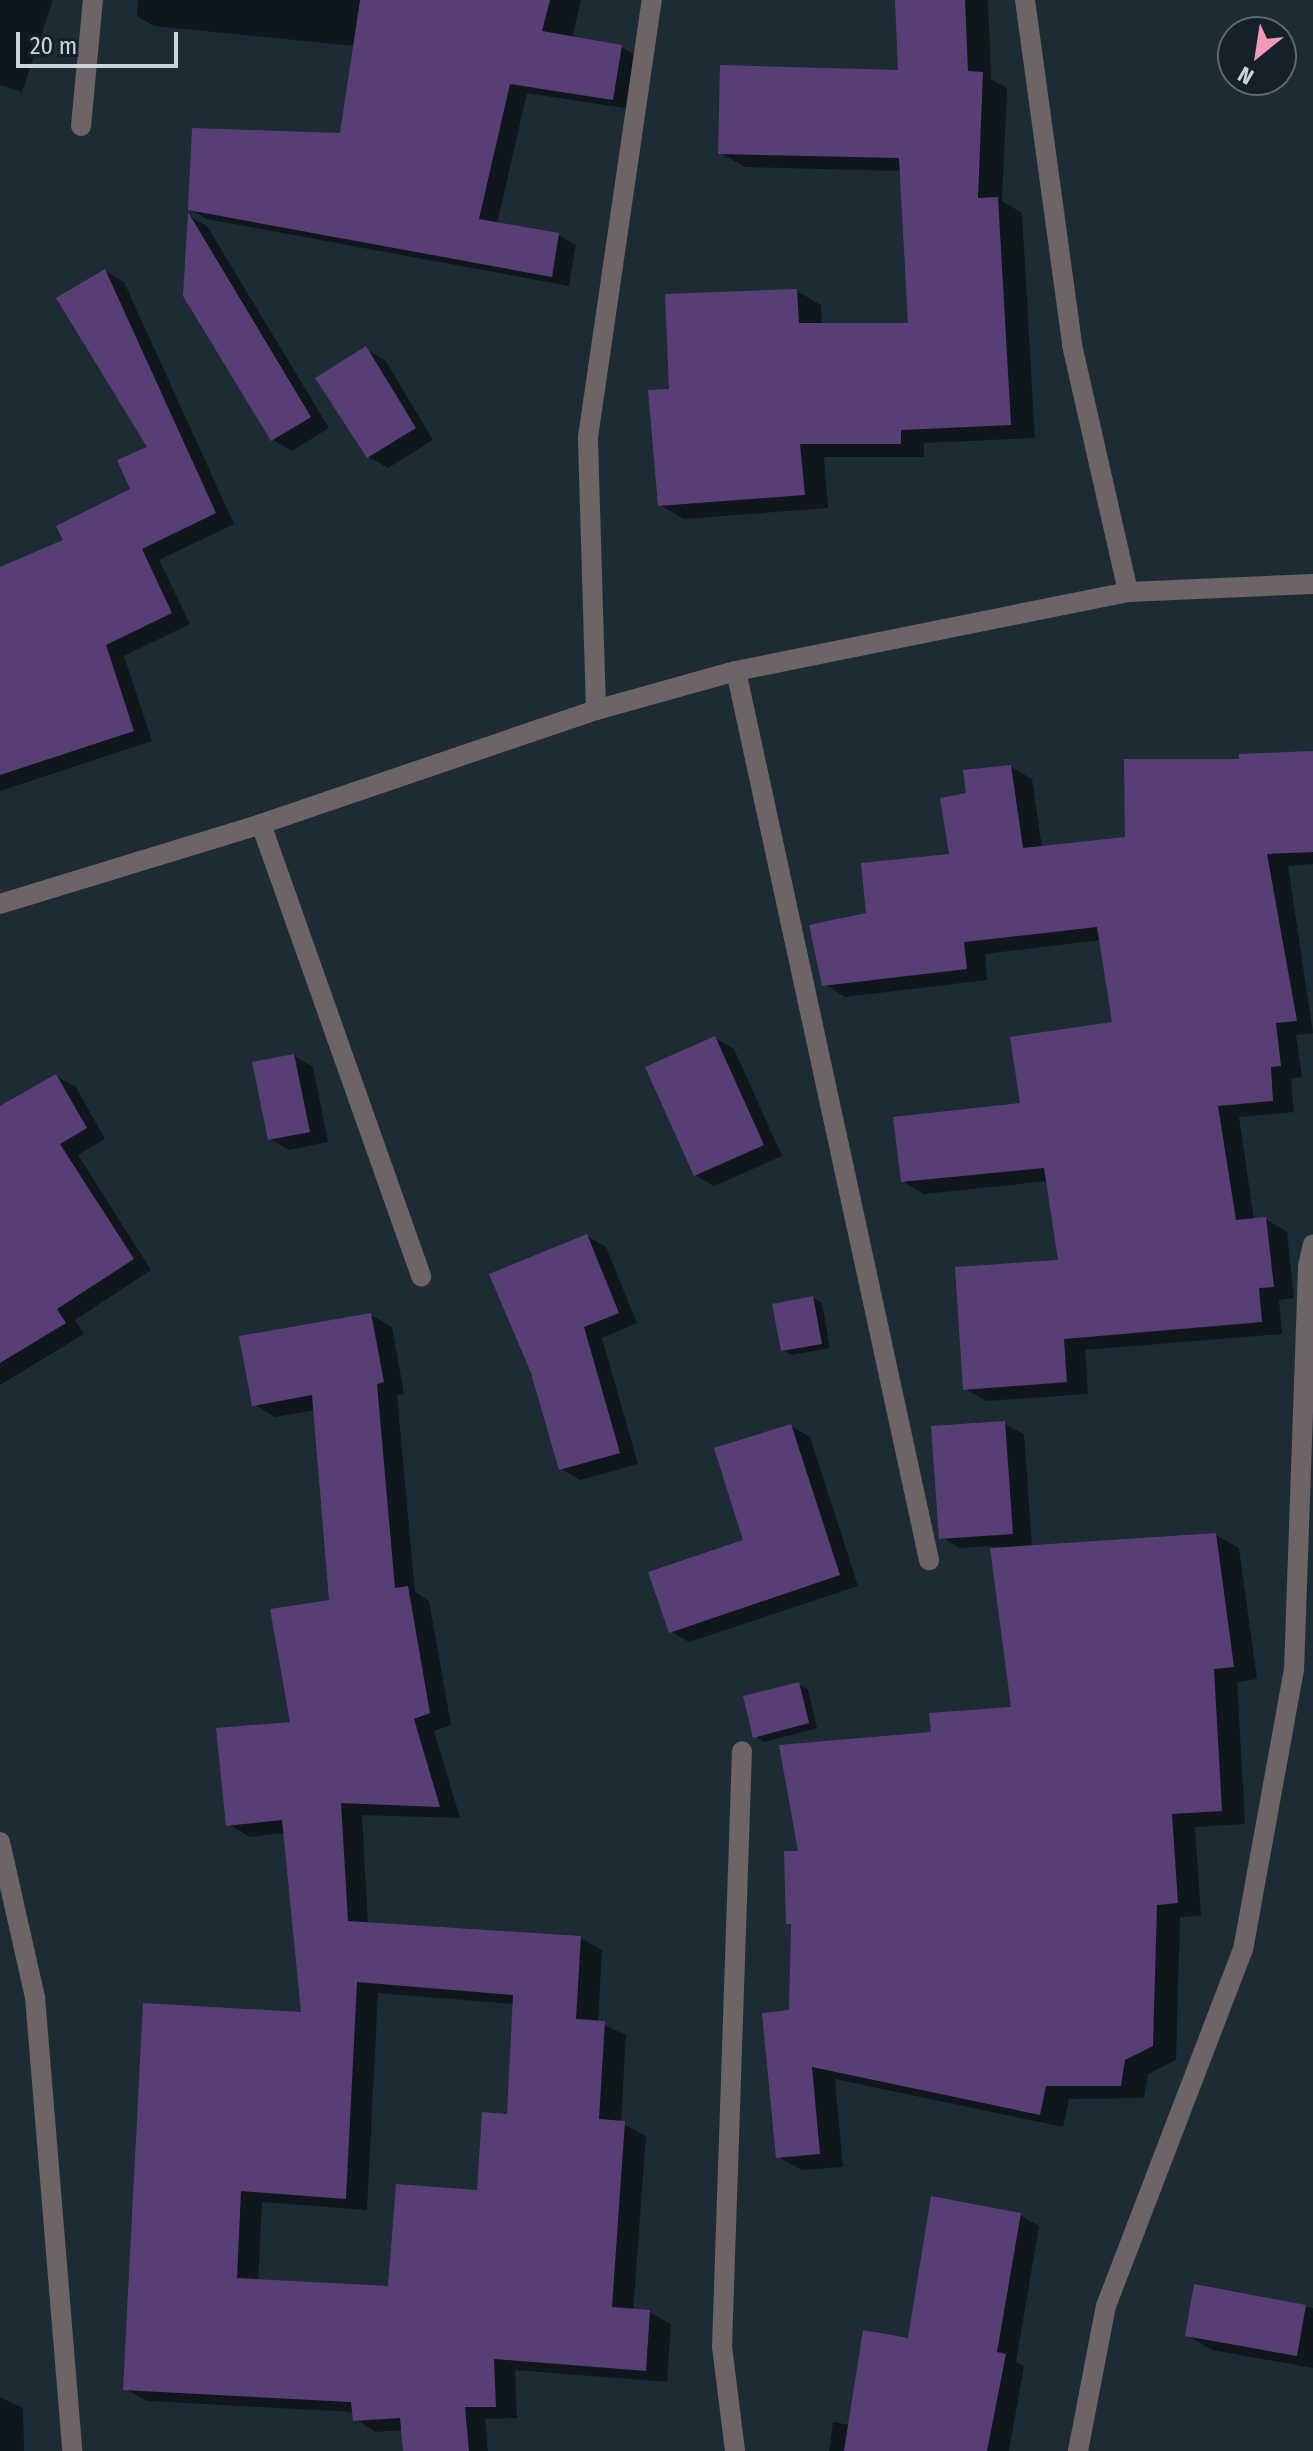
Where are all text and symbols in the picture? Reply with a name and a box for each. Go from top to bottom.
scale bar [20,16,182,66]
north arrow [1217,16,1297,96]
text: 20 m [30,32,77,60]
text: N [1233,60,1258,90]

